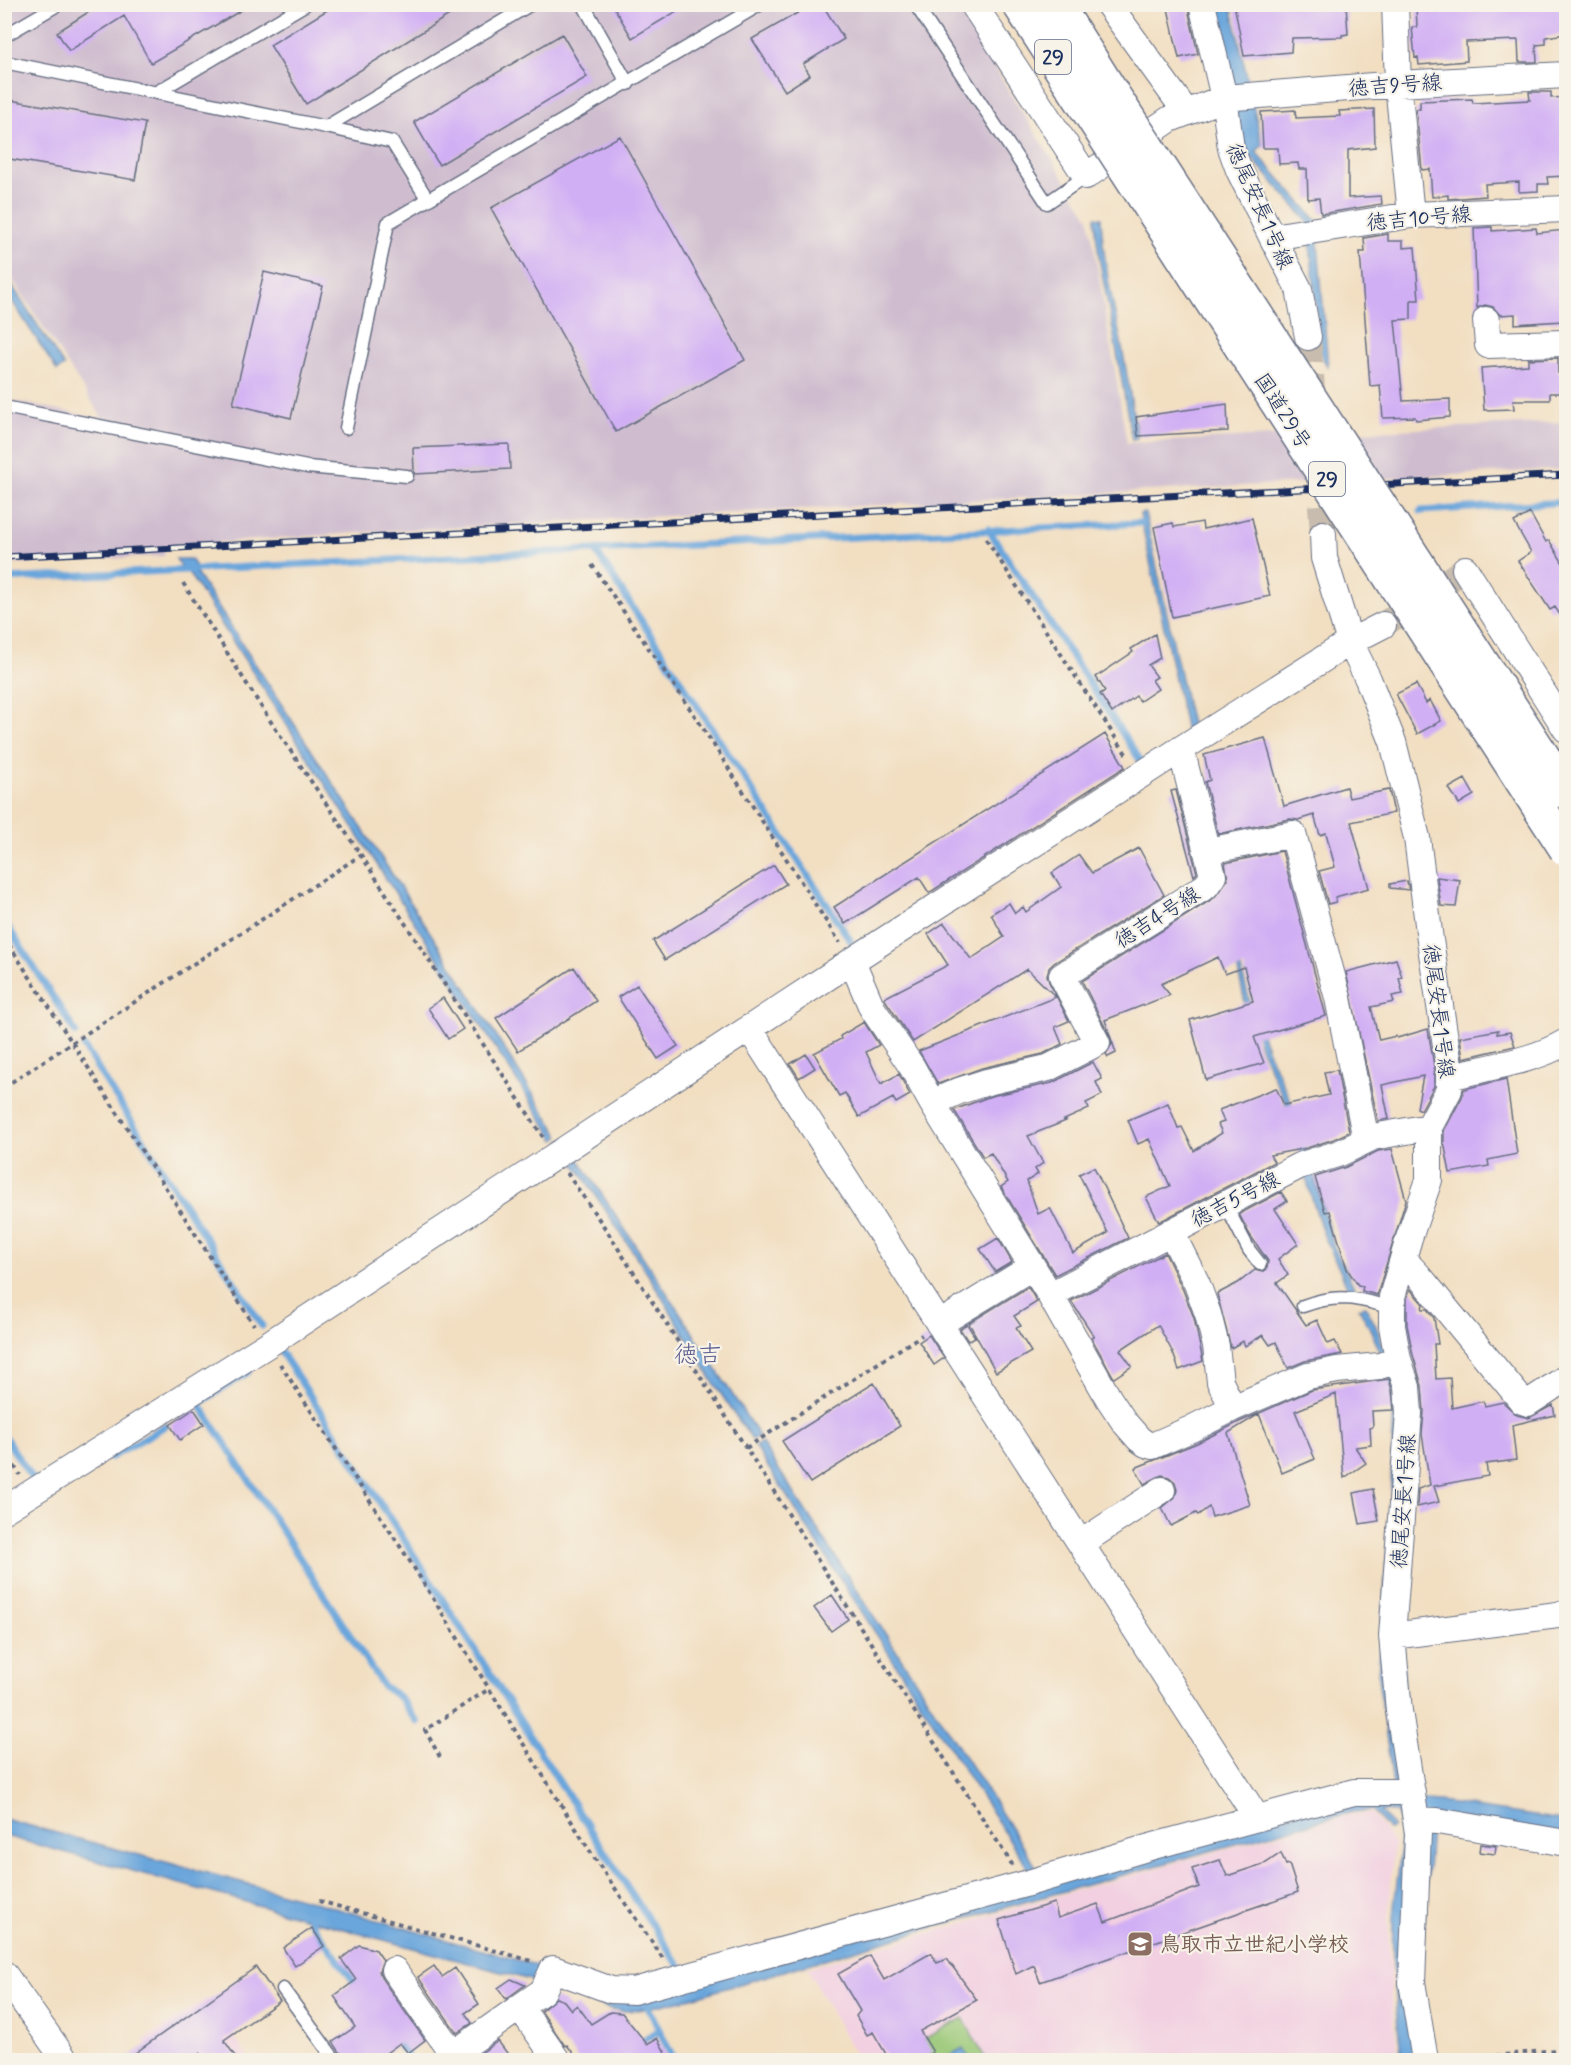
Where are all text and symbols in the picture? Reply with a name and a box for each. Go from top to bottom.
road number: 29 [1035,40,1071,74]
street label: 徳吉9号線 [1347,69,1443,103]
street label: 徳尾安長1号線 [1219,139,1299,274]
street label: 徳吉10号線 [1365,200,1473,238]
street label: 国道29号 [1247,368,1317,455]
road number: 29 [1309,462,1345,496]
street label: 徳吉4号線 [1109,880,1206,955]
street label: 徳尾安長1号線 [1416,942,1460,1080]
street label: 徳吉5号線 [1186,1165,1285,1234]
district label: 徳吉 [674,1340,722,1371]
street label: 徳尾安長1号線 [1385,1433,1423,1570]
school or university icon: 鳥取市立世紀小学校 [1125,1929,1155,1959]
place label: 鳥取市立世紀小学校 [1160,1931,1349,1959]

